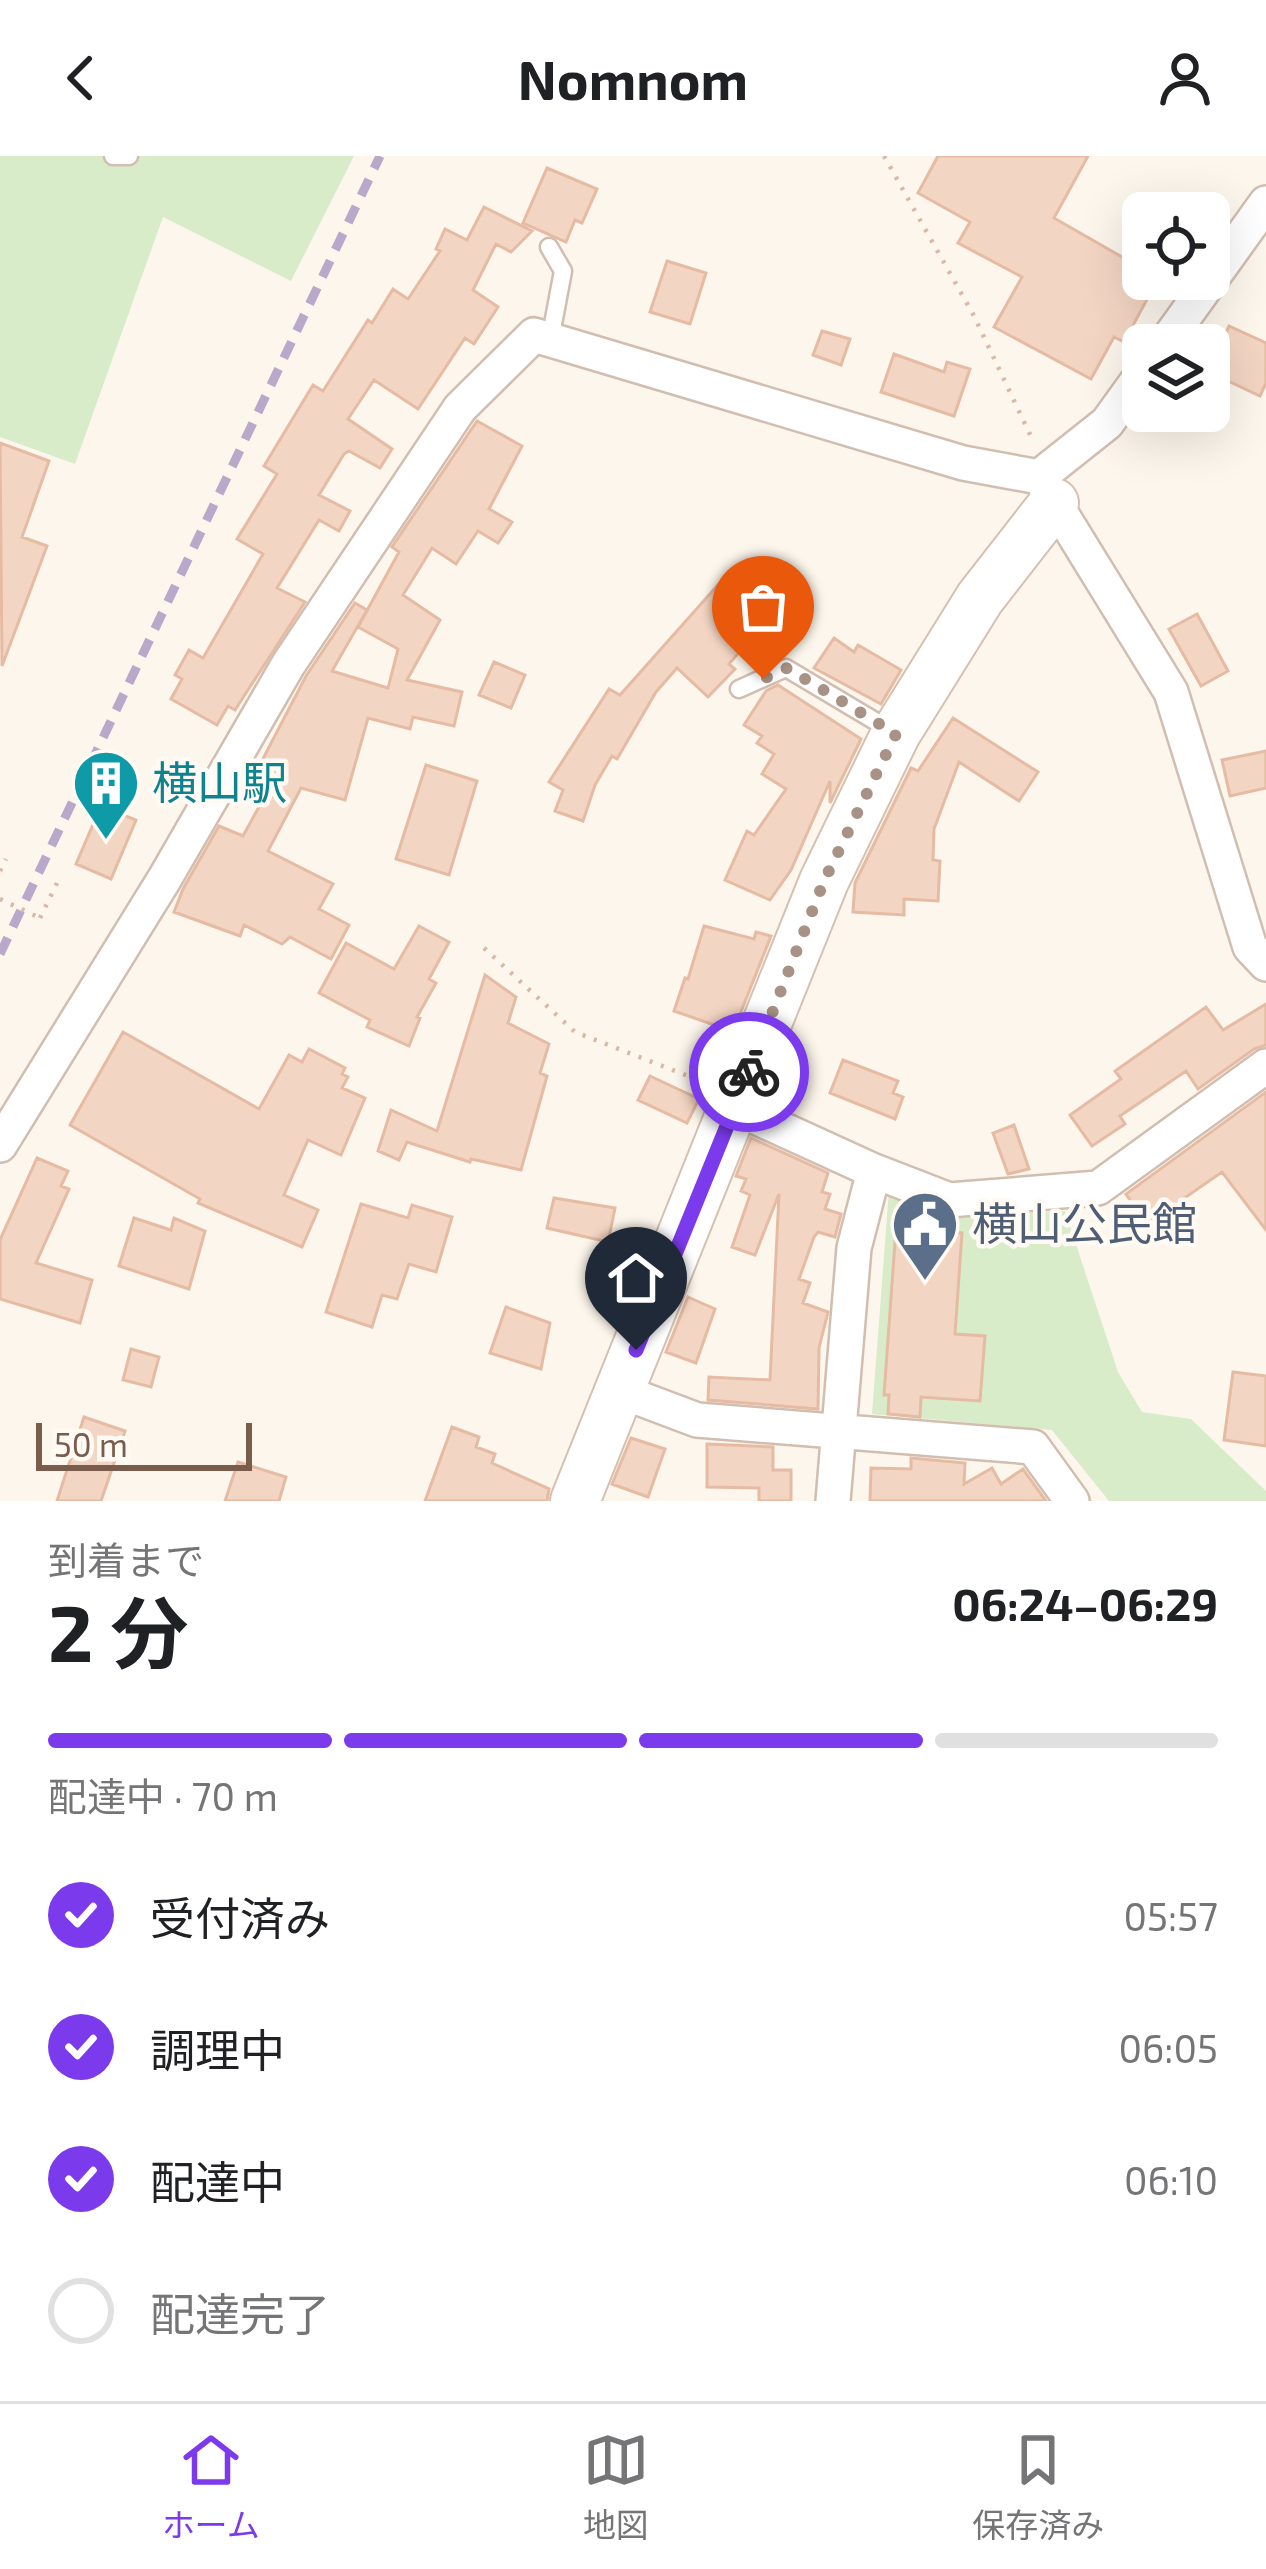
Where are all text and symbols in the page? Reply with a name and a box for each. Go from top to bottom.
icon: back [48,45,114,111]
icon: person [1152,45,1218,111]
text: Nomnom [518,46,748,111]
map controls [1122,192,1230,432]
button: locate [1122,192,1230,300]
button: layers [1122,324,1230,432]
pin [712,556,814,679]
icon: bag [730,574,796,640]
building icon: 横山駅 [71,748,141,842]
place label: 横山駅 [152,754,287,808]
courier [689,1012,809,1132]
icon: bike [716,1039,782,1105]
public building icon: 横山公民館 [890,1189,960,1283]
place label: 横山公民館 [972,1195,1197,1249]
pin [585,1227,687,1350]
icon: home [603,1245,669,1311]
scale bar [36,1417,252,1470]
text: 50 m [54,1424,128,1464]
text: 到着まで [48,1536,204,1583]
text: 06:24–06:29 [952,1576,1218,1630]
text: 2 分 [48,1584,188,1678]
text: 配達中 · 70 m [48,1772,278,1819]
icon: check [48,1882,114,1948]
text: 受付済み [150,1890,330,1944]
text: 05:57 [1124,1892,1218,1939]
icon: check [48,2014,114,2080]
text: 調理中 [150,2022,285,2076]
text: 06:05 [1119,2024,1218,2071]
icon: check [48,2146,114,2212]
text: 配達中 [150,2154,285,2208]
text: 06:10 [1124,2156,1218,2203]
text: 配達完了 [150,2286,330,2340]
tab: ホーム [162,2427,260,2547]
tab: 地図 [583,2427,649,2547]
tab: 保存済み [972,2427,1104,2547]

